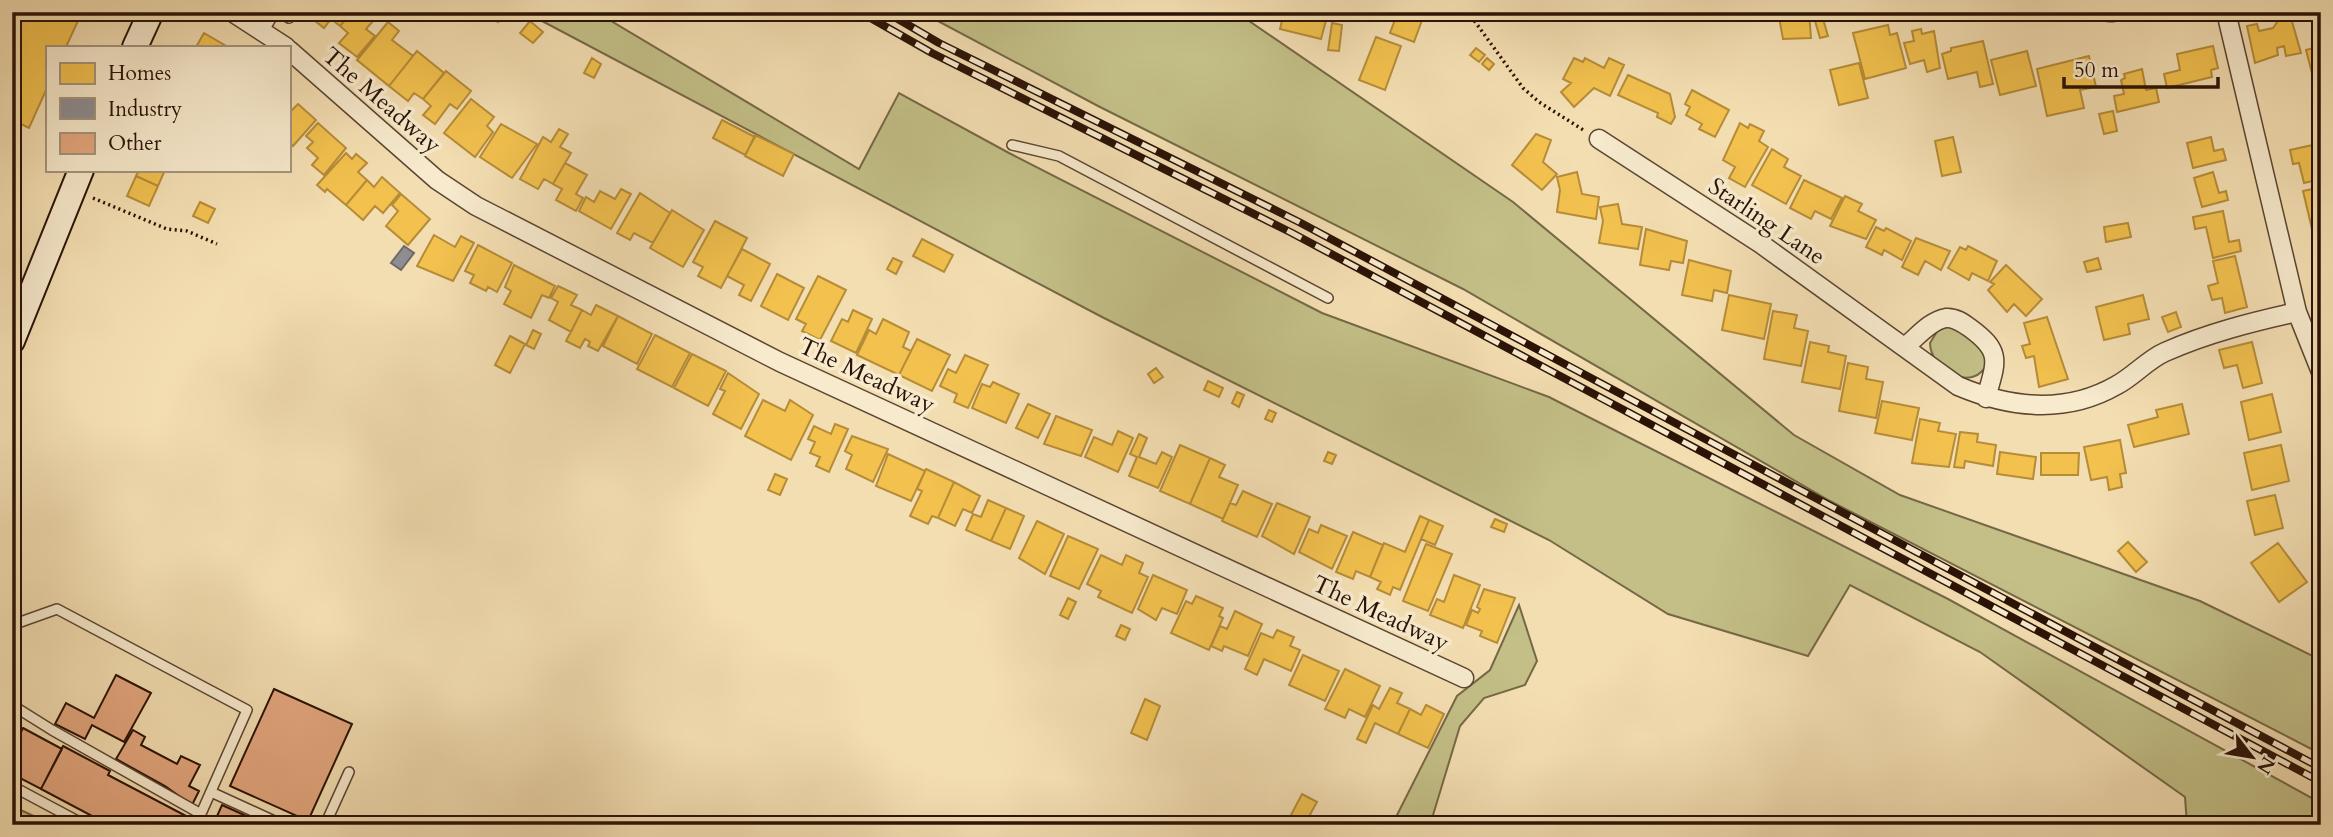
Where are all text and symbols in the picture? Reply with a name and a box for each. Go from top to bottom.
street label: The Meadway [315,40,448,161]
legend [46,46,290,172]
scale bar [2064,46,2218,90]
text: 50 m [2074,56,2119,85]
text: Homes [108,59,171,88]
text: Industry [108,95,182,124]
text: Other [108,129,162,158]
street label: Starling Lane [1702,170,1832,273]
street label: The Meadway [793,329,941,422]
street label: The Meadway [1307,567,1455,660]
north arrow [2218,722,2288,792]
text: N [2250,751,2281,779]

